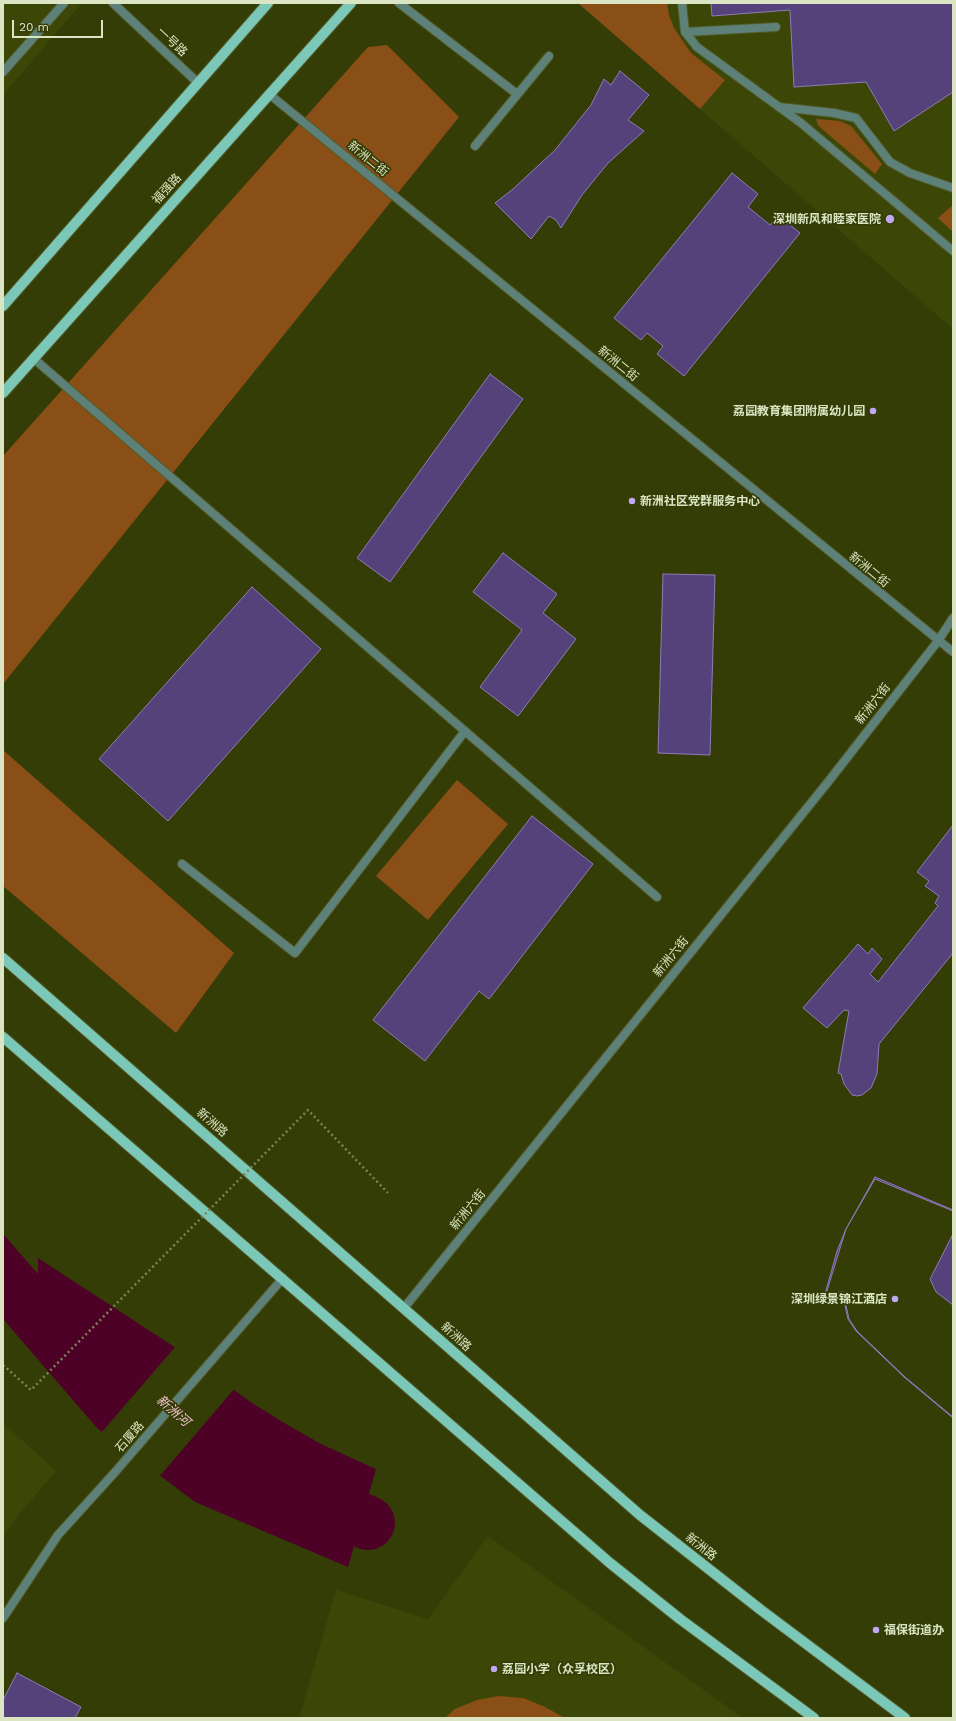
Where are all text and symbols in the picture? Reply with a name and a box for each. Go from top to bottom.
scale bar [14,12,105,38]
text: 20 m [19,20,49,34]
street label: 一号路 [154,24,190,60]
street label: 新洲二街 [345,138,391,180]
street label: 福强路 [150,171,184,207]
place label: 深圳新风和睦家医院 [773,212,881,226]
marker: 深圳新风和睦家医院 [884,213,896,225]
street label: 新洲二街 [595,343,641,385]
place label: 荔园教育集团附属幼儿园 [733,404,865,418]
marker: 荔园教育集团附属幼儿园 [868,406,878,416]
place label: 新洲社区党群服务中心 [640,494,760,508]
marker: 新洲社区党群服务中心 [627,496,637,506]
street label: 新洲二街 [846,549,892,591]
street label: 新洲六街 [853,681,893,727]
street label: 新洲六街 [650,934,692,980]
street label: 新洲路 [194,1106,230,1140]
street label: 新洲六街 [447,1187,489,1233]
place label: 深圳绿景锦江酒店 [791,1292,887,1306]
marker: 深圳绿景锦江酒店 [890,1294,900,1304]
street label: 新洲路 [438,1320,474,1354]
water label: 新洲河 [153,1392,193,1430]
street label: 石厦路 [113,1419,147,1455]
street label: 新洲路 [682,1530,720,1564]
place label: 福保街道办 [884,1623,944,1637]
marker: 福保街道办 [871,1625,881,1635]
place label: 荔园小学（众孚校区） [502,1662,622,1676]
marker: 荔园小学（众孚校区） [489,1664,499,1674]

